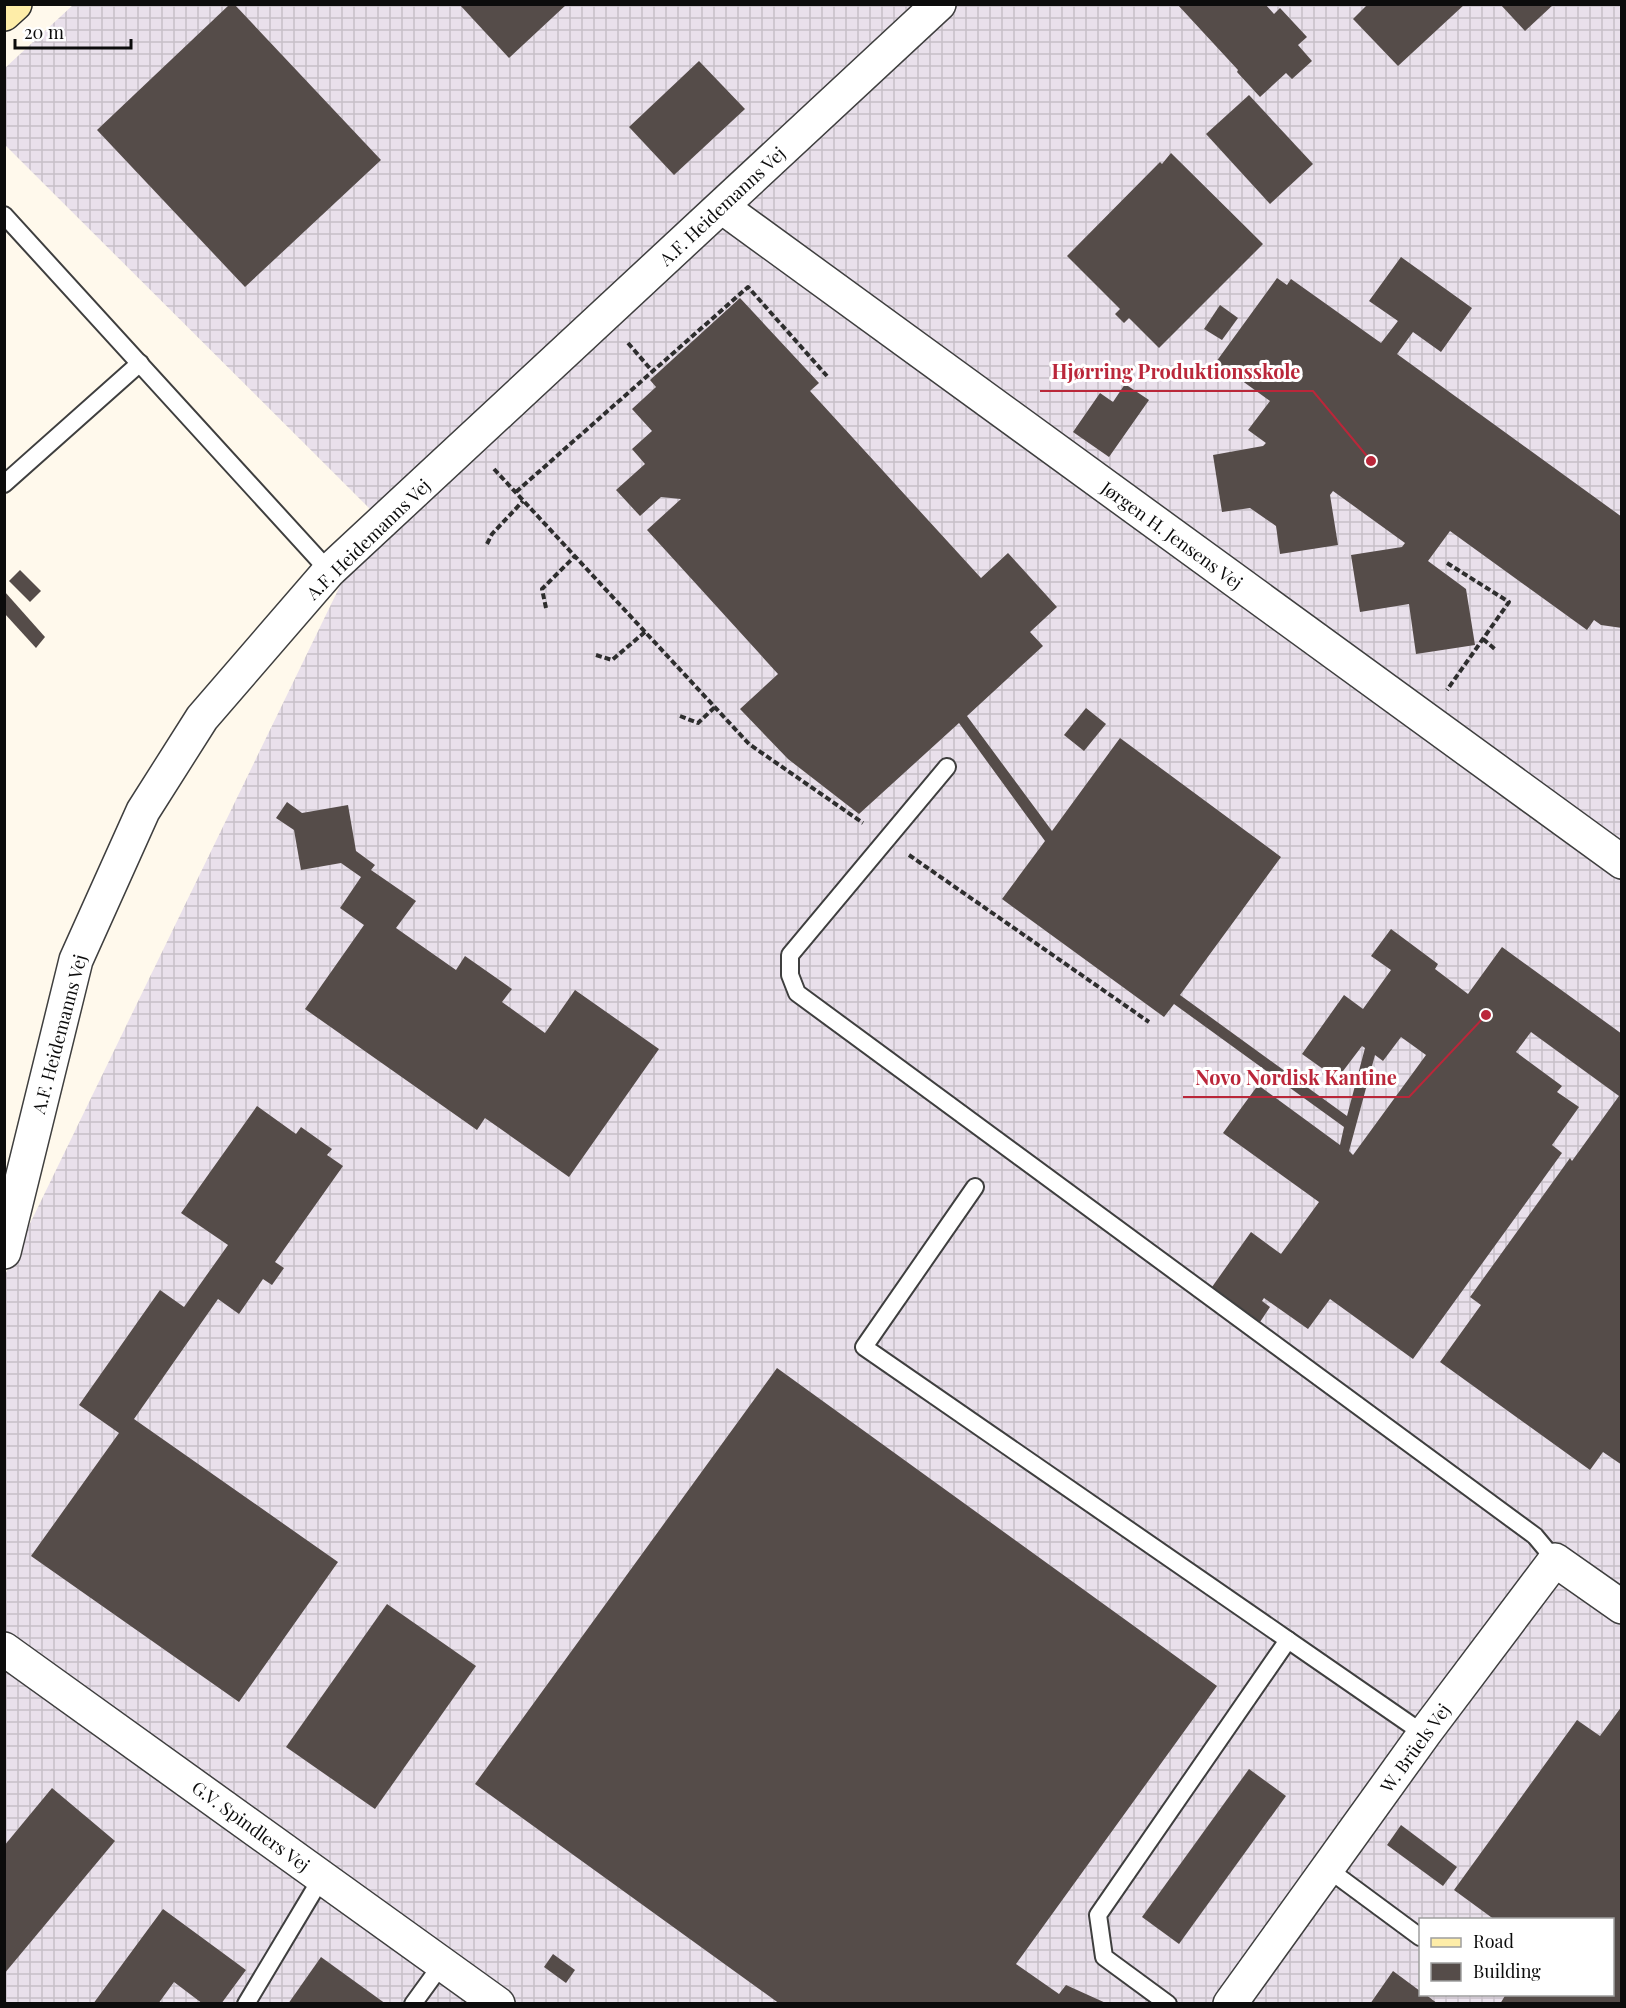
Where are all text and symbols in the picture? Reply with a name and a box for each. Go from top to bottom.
scale bar [15,12,130,50]
text: 20 m [24,20,64,44]
street label: A.F. Heidemanns Vej [653,141,790,271]
callout: Hjørring Produktionsskole [1040,353,1313,391]
text: Hjørring Produktionsskole [1052,357,1300,384]
street label: A.F. Heidemanns Vej [300,473,435,605]
street label: Jørgen H. Jensens Vej [1096,475,1247,594]
street label: A.F. Heidemanns Vej [26,952,92,1117]
callout: Novo Nordisk Kantine [1183,1059,1409,1097]
text: Novo Nordisk Kantine [1195,1063,1397,1090]
street label: W. Brüels Vej [1374,1699,1455,1798]
street label: G.V. Spindlers Vej [187,1775,315,1877]
legend [1419,1918,1614,1996]
text: Road [1473,1929,1514,1953]
text: Building [1473,1959,1541,1983]

